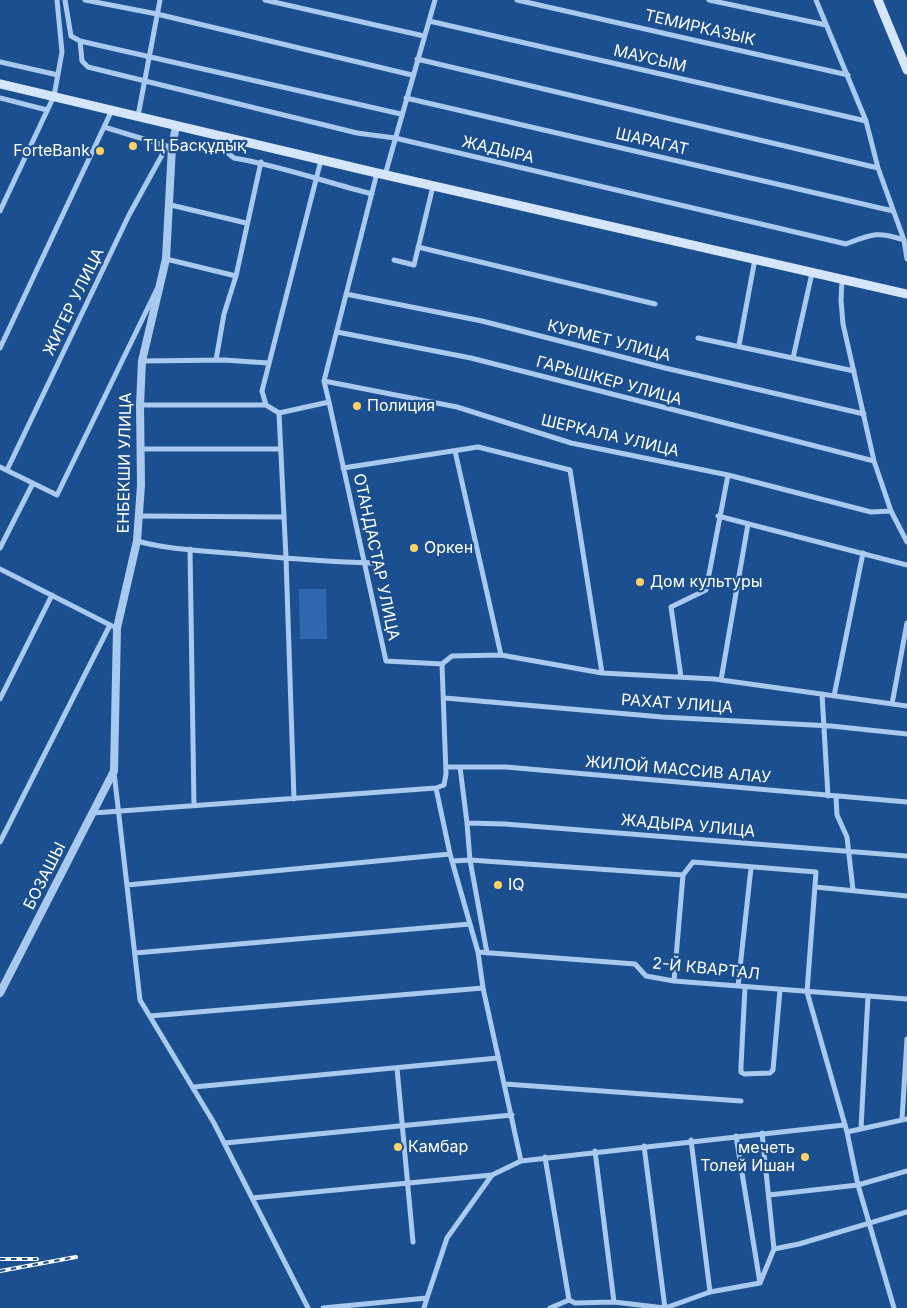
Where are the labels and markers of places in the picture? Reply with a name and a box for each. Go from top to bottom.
place label: ТЦ Басқұдық [143,136,246,156]
marker: ТЦ Басқұдық [127,140,139,152]
place label: ForteBank [13,141,90,161]
marker: ForteBank [94,145,106,157]
place label: Полиция [367,396,435,416]
marker: Полиция [351,400,363,412]
place label: Оркен [424,538,473,558]
marker: Оркен [408,542,420,554]
place label: Дом культуры [650,572,763,592]
marker: Дом культуры [634,576,646,588]
place label: IQ [508,875,525,895]
marker: IQ [492,879,504,891]
place label: Камбар [408,1137,468,1157]
place label: мечеть Толей Ишан [700,1138,795,1176]
marker: Камбар [392,1141,404,1153]
marker: мечеть Толей Ишан [799,1151,811,1163]

